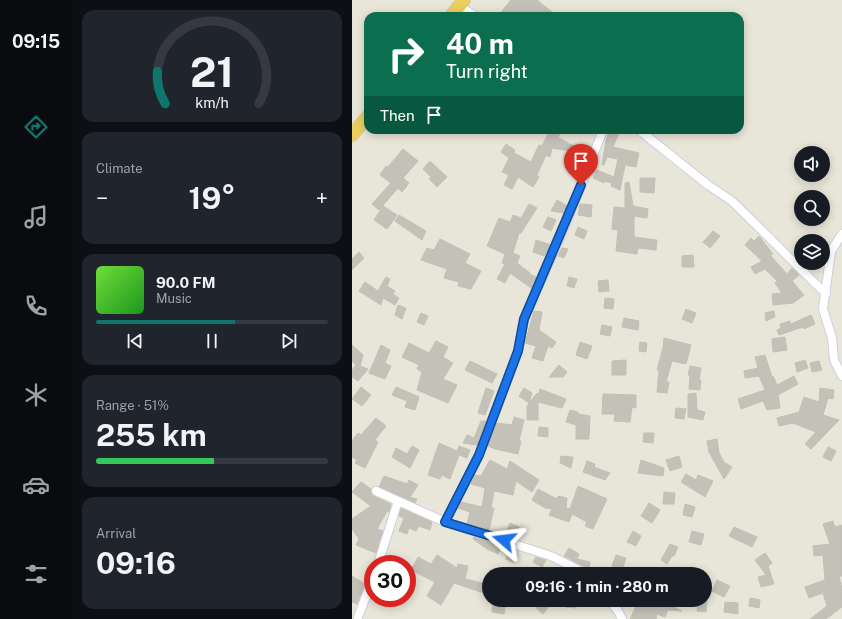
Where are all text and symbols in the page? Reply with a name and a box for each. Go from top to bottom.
text: 40 m [446,27,514,60]
icon: right [380,28,432,80]
text: 09:15 [12,31,60,52]
text: 21 [190,47,234,96]
text: Turn right [446,61,528,82]
text: km/h [195,93,229,110]
icon: arrive [423,104,445,126]
text: Then [380,107,415,124]
icon: directions [22,113,50,141]
pin [564,144,598,185]
map controls [794,146,830,270]
button: sound [794,146,830,182]
icon: arrive [570,150,592,172]
text: Climate [96,161,143,176]
text: 19° [189,180,235,216]
text: − [96,185,108,211]
text: + [316,185,328,211]
button: search [794,190,830,226]
icon: music [22,203,50,231]
button: layers [794,234,830,270]
text: 90.0 FM [156,274,216,291]
text: Music [156,291,192,306]
icon: phone [22,292,50,320]
icon: previous [124,330,146,352]
icon: pause [201,330,223,352]
icon: next [278,330,300,352]
icon: climate [22,381,50,409]
text: Range · 51% [96,398,169,413]
text: 255 km [96,417,207,453]
icon: car [22,471,50,499]
position arrow [483,519,525,561]
text: Arrival [96,526,136,541]
text: 09:16 [96,545,176,581]
speed limit sign: 30 [364,555,416,607]
icon: filters [22,560,50,588]
text: 09:16 · 1 min · 280 m [525,578,669,595]

